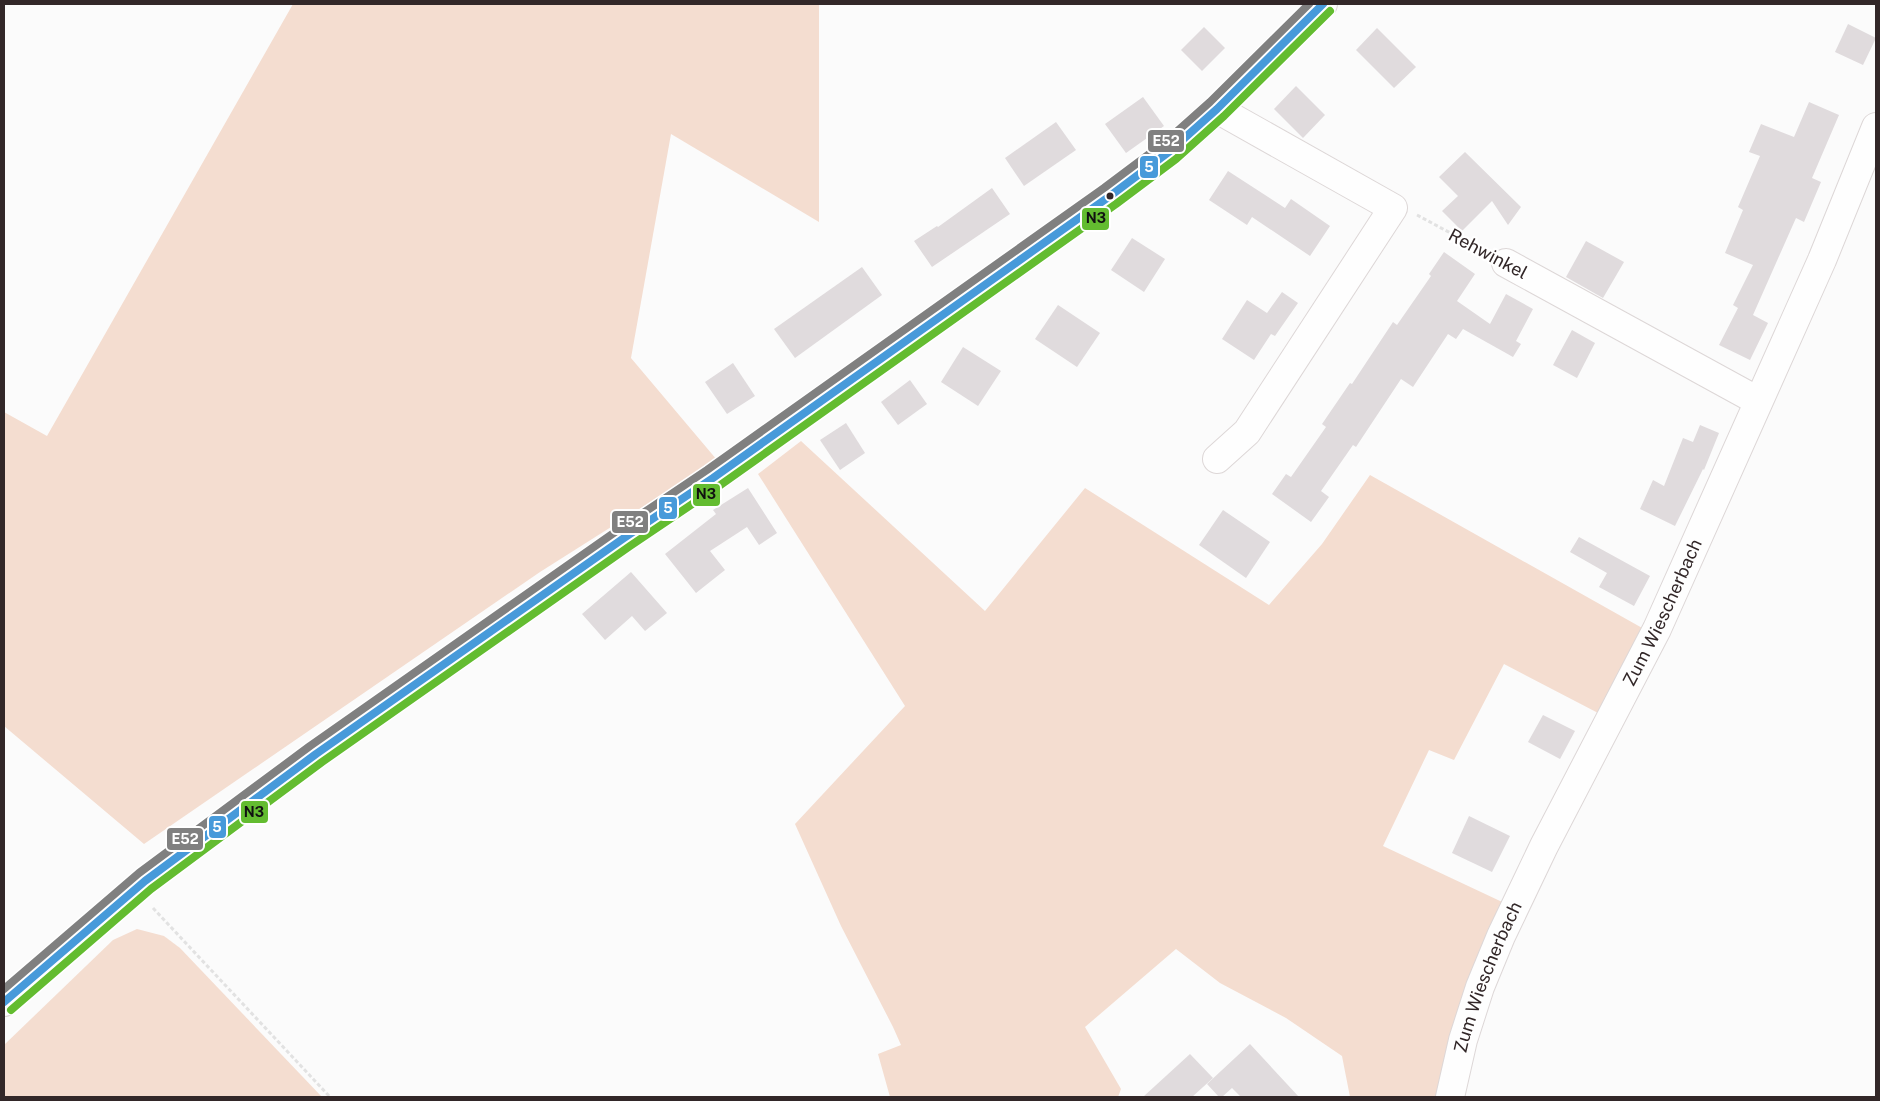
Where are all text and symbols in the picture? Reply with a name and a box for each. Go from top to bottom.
line badge: E52 [1147,129,1185,153]
text: E52 [1152,133,1180,149]
line badge: 5 [1139,155,1159,179]
text: 5 [1144,159,1154,175]
unlabelled marker [1105,191,1115,201]
line badge: N3 [1081,207,1110,231]
text: N3 [1086,210,1106,226]
street label: Rehwinkel [1445,224,1531,283]
line badge: N3 [692,483,721,507]
text: N3 [696,486,716,502]
line badge: 5 [658,496,678,520]
text: 5 [663,500,673,516]
line badge: E52 [611,510,649,534]
text: E52 [616,514,644,530]
street label: Zum Wiescherbach [1618,535,1706,689]
line badge: N3 [240,800,269,824]
text: N3 [244,804,264,820]
line badge: 5 [208,815,227,839]
text: 5 [212,819,222,835]
line badge: E52 [166,827,204,851]
text: E52 [171,831,199,847]
street label: Zum Wiescherbach [1449,898,1526,1055]

